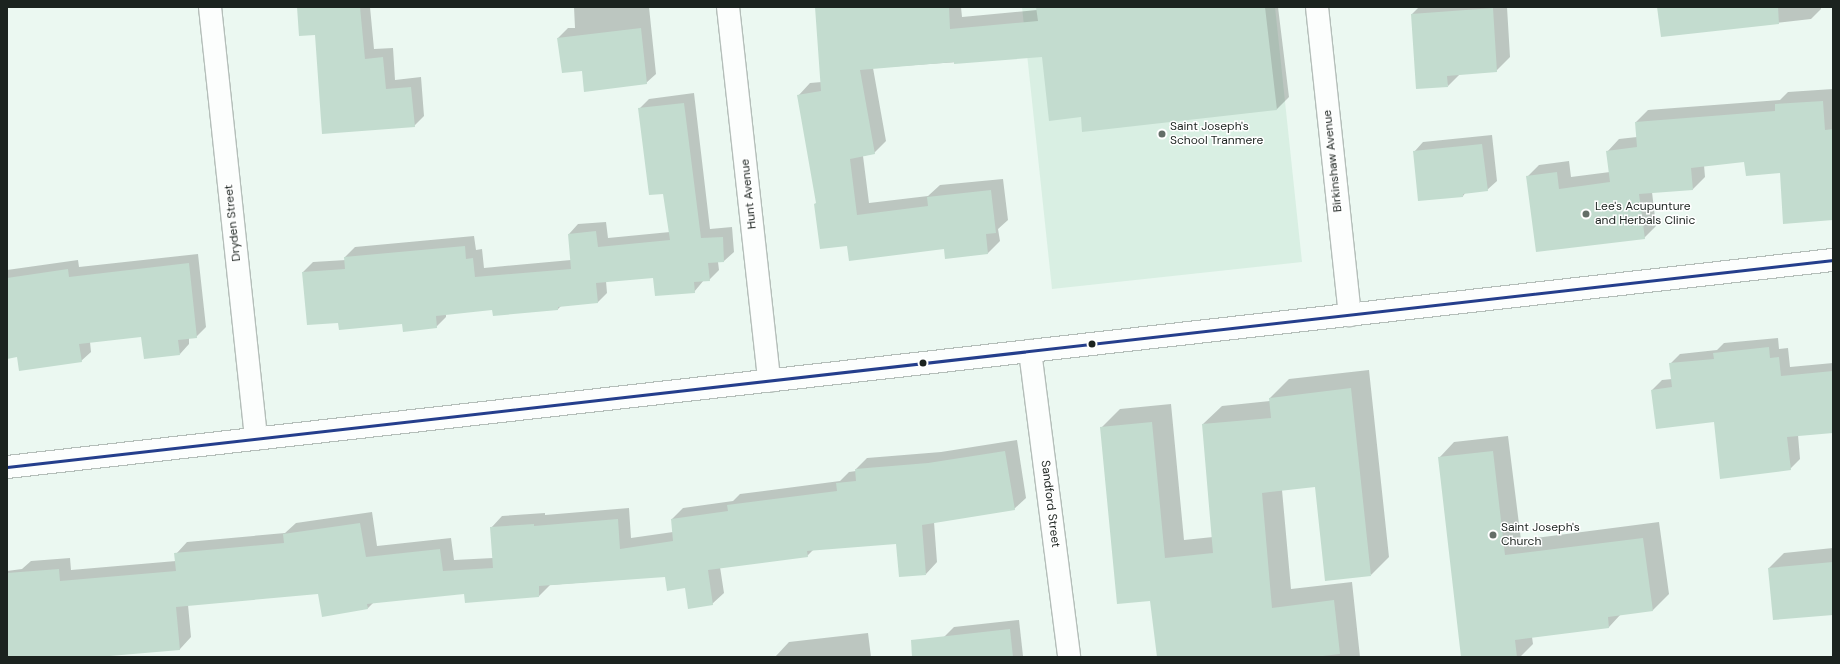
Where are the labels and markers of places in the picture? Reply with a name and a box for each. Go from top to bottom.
place label: Saint Joseph's School Tranmere [1170,120,1263,148]
marker: Saint Joseph's School Tranmere [1157,129,1167,139]
place label: Lee's Acupunture and Herbals Clinic [1595,200,1695,228]
marker: Lee's Acupunture and Herbals Clinic [1580,208,1592,220]
unlabelled marker [1087,339,1097,349]
unlabelled marker [918,358,928,368]
place label: Saint Joseph's Church [1501,521,1580,549]
marker: Saint Joseph's Church [1488,530,1498,540]

